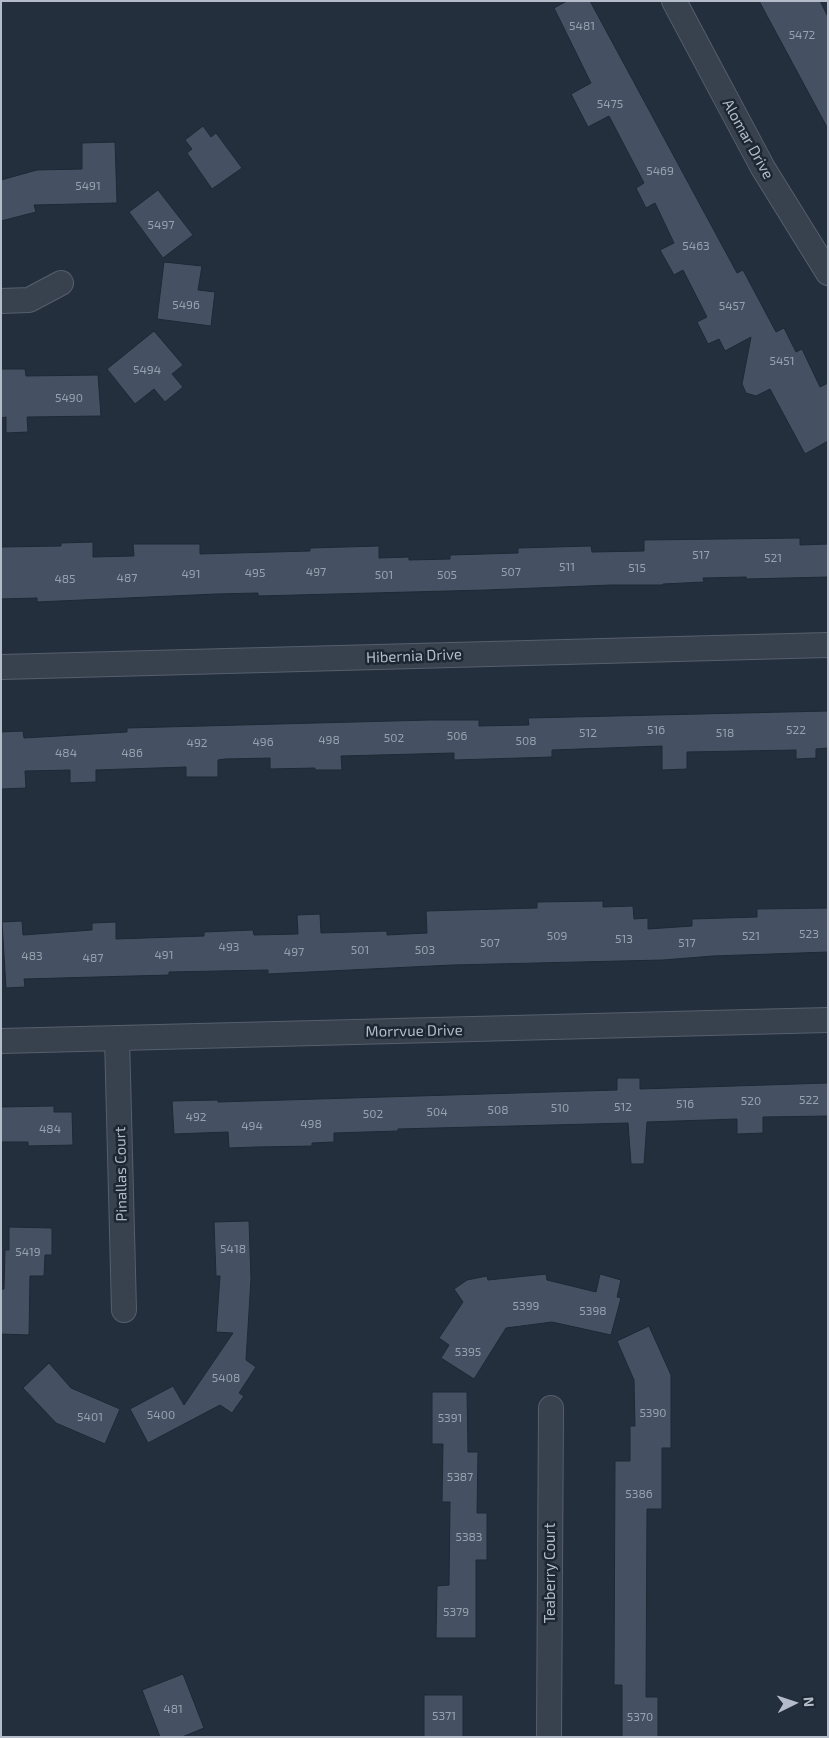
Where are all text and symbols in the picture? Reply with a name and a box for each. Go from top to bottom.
house number: 5481 [569,19,595,33]
house number: 5472 [789,28,815,42]
street label: Alomar Drive [719,96,777,182]
house number: 5475 [597,97,623,111]
house number: 5469 [646,164,674,178]
house number: 5491 [75,179,101,193]
house number: 5497 [148,218,174,232]
house number: 5463 [682,239,710,253]
house number: 5496 [172,298,200,312]
house number: 5457 [719,299,745,313]
house number: 5451 [769,354,795,368]
house number: 5494 [133,363,161,377]
house number: 5490 [55,391,83,405]
house number: 517 [692,548,710,562]
house number: 521 [764,551,782,565]
house number: 511 [559,560,575,574]
house number: 515 [628,561,646,575]
house number: 497 [306,565,326,579]
house number: 507 [501,565,521,579]
house number: 495 [245,566,265,580]
house number: 491 [181,567,201,581]
house number: 501 [375,568,393,582]
house number: 505 [437,568,457,582]
house number: 487 [117,571,137,585]
house number: 485 [54,572,76,586]
street label: Hibernia Drive [366,645,462,667]
house number: 516 [647,723,665,737]
house number: 522 [786,723,806,737]
house number: 512 [579,726,597,740]
house number: 518 [716,726,734,740]
house number: 506 [447,729,467,743]
house number: 502 [384,731,404,745]
house number: 498 [318,733,340,747]
house number: 508 [516,734,536,748]
house number: 496 [252,735,274,749]
house number: 492 [187,736,207,750]
house number: 484 [55,746,77,760]
house number: 486 [121,746,143,760]
house number: 523 [799,927,819,941]
house number: 509 [547,929,567,943]
house number: 521 [742,929,760,943]
house number: 513 [615,932,633,946]
house number: 507 [480,936,500,950]
house number: 517 [678,936,696,950]
house number: 493 [219,940,239,954]
house number: 501 [351,943,369,957]
house number: 503 [415,943,435,957]
house number: 497 [284,945,304,959]
house number: 491 [154,948,174,962]
house number: 483 [21,949,43,963]
house number: 487 [83,951,103,965]
street label: Morrvue Drive [365,1021,463,1041]
house number: 522 [799,1093,819,1107]
house number: 520 [741,1094,761,1108]
house number: 516 [676,1097,694,1111]
house number: 512 [614,1100,632,1114]
house number: 510 [551,1101,569,1115]
house number: 508 [488,1103,508,1117]
house number: 504 [426,1105,448,1119]
house number: 502 [363,1107,383,1121]
house number: 492 [186,1110,206,1124]
house number: 498 [300,1117,322,1131]
house number: 494 [241,1119,263,1133]
house number: 484 [39,1122,61,1136]
street label: Pinallas Court [111,1126,131,1222]
house number: 5418 [220,1242,246,1256]
house number: 5419 [15,1245,41,1259]
house number: 5399 [513,1299,539,1313]
house number: 5398 [579,1304,607,1318]
house number: 5395 [455,1345,481,1359]
house number: 5408 [212,1371,240,1385]
house number: 5390 [639,1406,667,1420]
house number: 5400 [147,1408,175,1422]
house number: 5401 [77,1410,103,1424]
house number: 5391 [438,1411,462,1425]
house number: 5387 [447,1470,473,1484]
house number: 5386 [625,1487,653,1501]
street label: Teaberry Court [541,1523,559,1623]
house number: 5383 [455,1530,483,1544]
house number: 5379 [443,1605,469,1619]
north arrow [769,1678,819,1728]
text: N [801,1696,818,1708]
house number: 481 [163,1702,183,1716]
house number: 5371 [432,1709,456,1723]
house number: 5370 [627,1710,653,1724]

